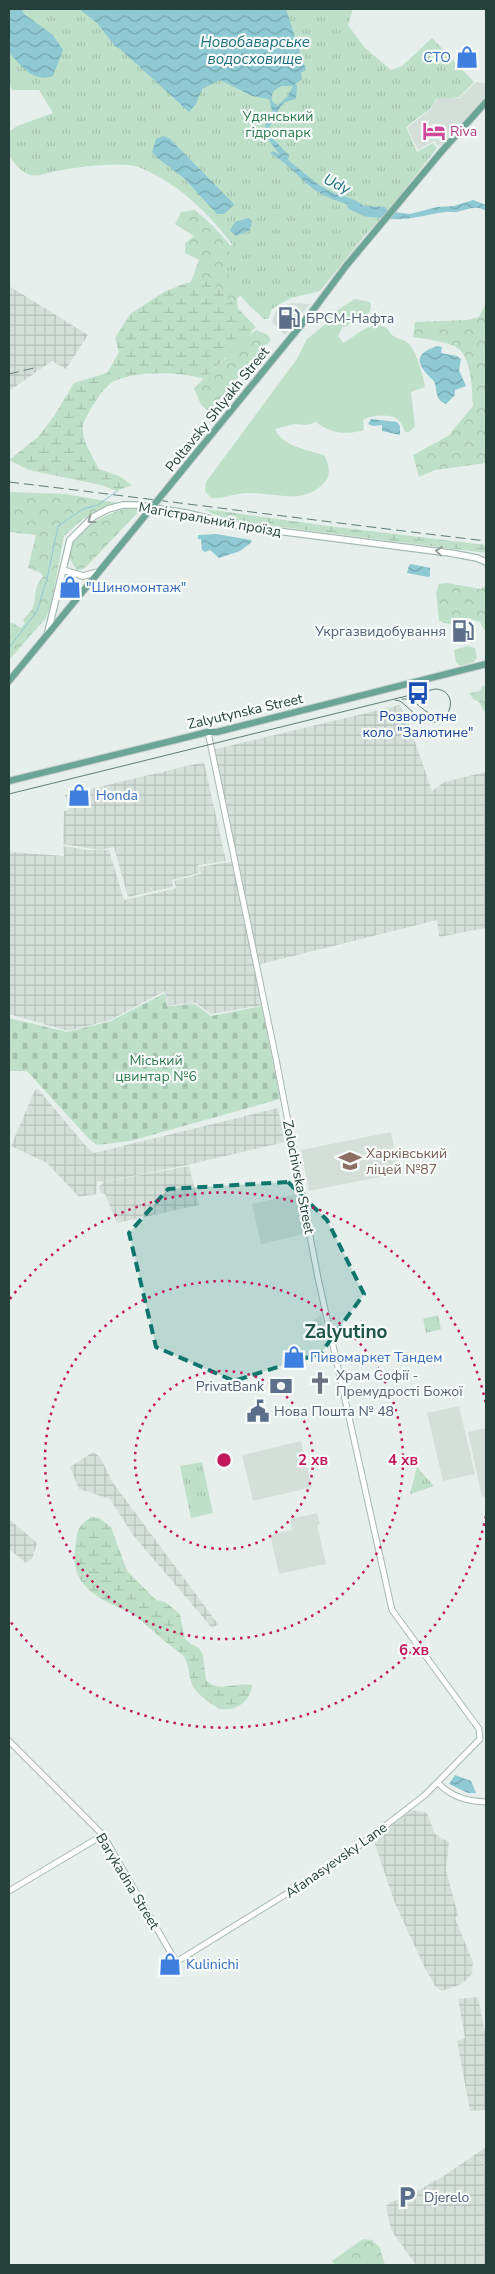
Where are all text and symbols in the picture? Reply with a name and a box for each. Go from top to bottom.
water label: Новобаварське водосховище [200,32,310,69]
shop icon: СТО [454,44,480,70]
place label: СТО [423,48,451,67]
park label: Удянський гідропарк [242,107,313,142]
hotel icon: Riva [421,118,447,144]
place label: Riva [450,122,477,141]
water label: Udy [320,169,355,200]
fuel station icon: БРСМ-Нафта [276,305,302,331]
place label: БРСМ-Нафта [306,309,394,328]
street label: Poltavsky Shlyakh Street [161,343,274,476]
street label: Магістральний проїзд [137,498,283,541]
one-way arrow [87,514,97,523]
one-way arrow [435,547,443,557]
shop icon: "Шиномонтаж" [57,574,83,600]
place label: "Шиномонтаж" [86,578,186,597]
fuel station icon: Укргазвидобування [450,618,476,644]
place label: Укргазвидобування [314,622,446,641]
bus stop icon: Розворотне коло "Залютине" [405,680,431,706]
street label: Zalyutynska Street [186,689,305,734]
place label: Розворотне коло "Залютине" [362,707,474,742]
shop icon: Honda [66,782,92,808]
place label: Honda [96,786,138,805]
park label: Міський цвинтар №6 [115,1051,197,1086]
street label: Zolochivska Street [278,1119,319,1236]
place label: Харківський ліцей №87 [366,1144,447,1179]
school or university icon: Харківський ліцей №87 [337,1148,363,1174]
district label: Zalyutіno [305,1319,388,1345]
shop icon: Пивомаркет Тандем [281,1344,307,1370]
place label: Пивомаркет Тандем [310,1348,442,1367]
place label: Храм Софії - Премудрості Божої [336,1366,463,1401]
church icon: Храм Софії - Премудрості Божої [307,1370,333,1396]
bank icon: PrivatBank [268,1373,294,1399]
place label: PrivatBank [196,1377,265,1396]
public building icon: Нова Пошта № 48 [245,1398,271,1424]
place label: Нова Пошта № 48 [274,1402,394,1421]
text: 2 хв [298,1450,328,1470]
text: 4 хв [388,1450,418,1470]
centre of rings [215,1451,233,1469]
text: 6 хв [399,1640,429,1660]
street label: Afanasyevsky Lane [282,1818,391,1903]
street label: Barykadna Street [91,1830,164,1933]
shop icon: Kulinichi [157,1951,183,1977]
place label: Kulinichi [186,1955,239,1974]
parking icon: Djerelo [394,2184,420,2210]
place label: Djerelo [424,2188,470,2207]

